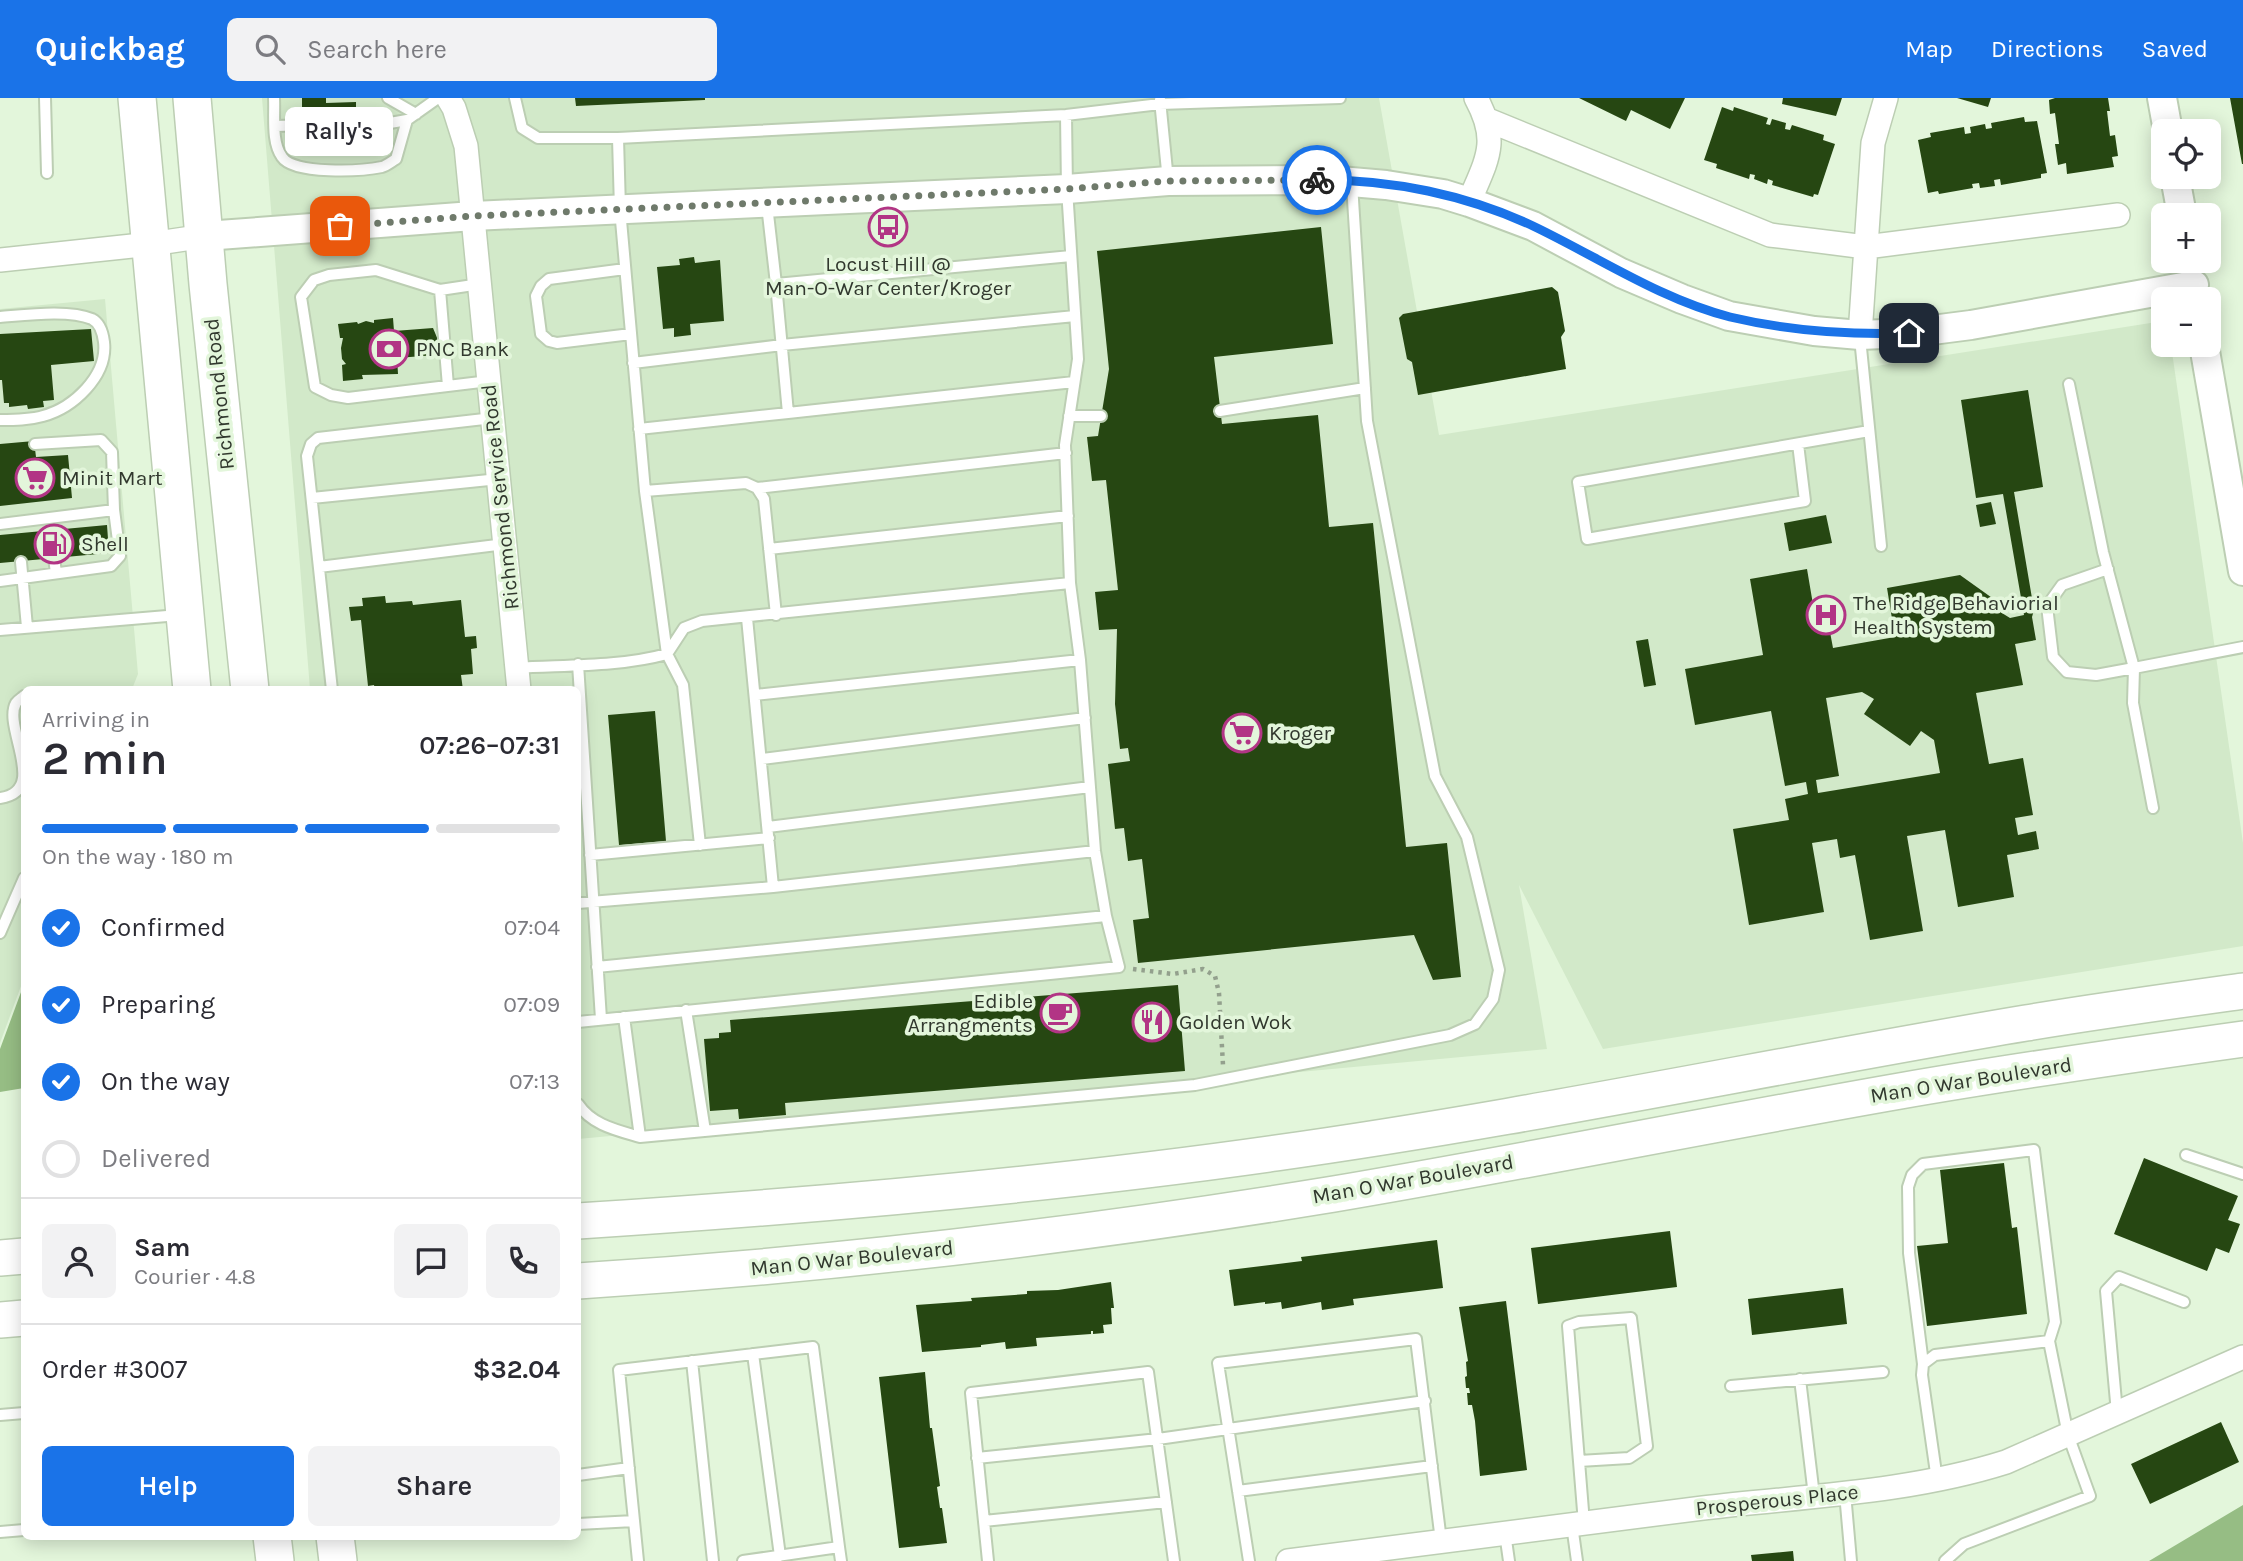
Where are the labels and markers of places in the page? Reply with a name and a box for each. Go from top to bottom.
callout: Rally's [286,107,394,156]
pin [310,196,370,256]
bus stop icon: Locust Hill @ Man-O-War Center/Kroger [867,206,909,248]
place label: Locust Hill @ Man-O-War Center/Kroger [765,252,1011,300]
pin [1879,303,1939,363]
bank icon: PNC Bank [368,328,410,370]
place label: PNC Bank [416,337,509,361]
supermarket icon: Minit Mart [14,457,56,499]
place label: Minit Mart [62,466,163,490]
fuel station icon: Shell [33,523,75,565]
place label: Shell [81,532,129,556]
place label: The Ridge Behaviorial Health System [1853,591,2059,639]
hospital icon: The Ridge Behaviorial Health System [1805,594,1847,636]
supermarket icon: Kroger [1221,712,1263,754]
place label: Kroger [1269,721,1331,745]
place label: Edible Arrangments [908,989,1033,1037]
cafe icon: Edible Arrangments [1039,992,1081,1034]
restaurant icon: Golden Wok [1131,1001,1173,1043]
place label: Golden Wok [1179,1010,1292,1034]

